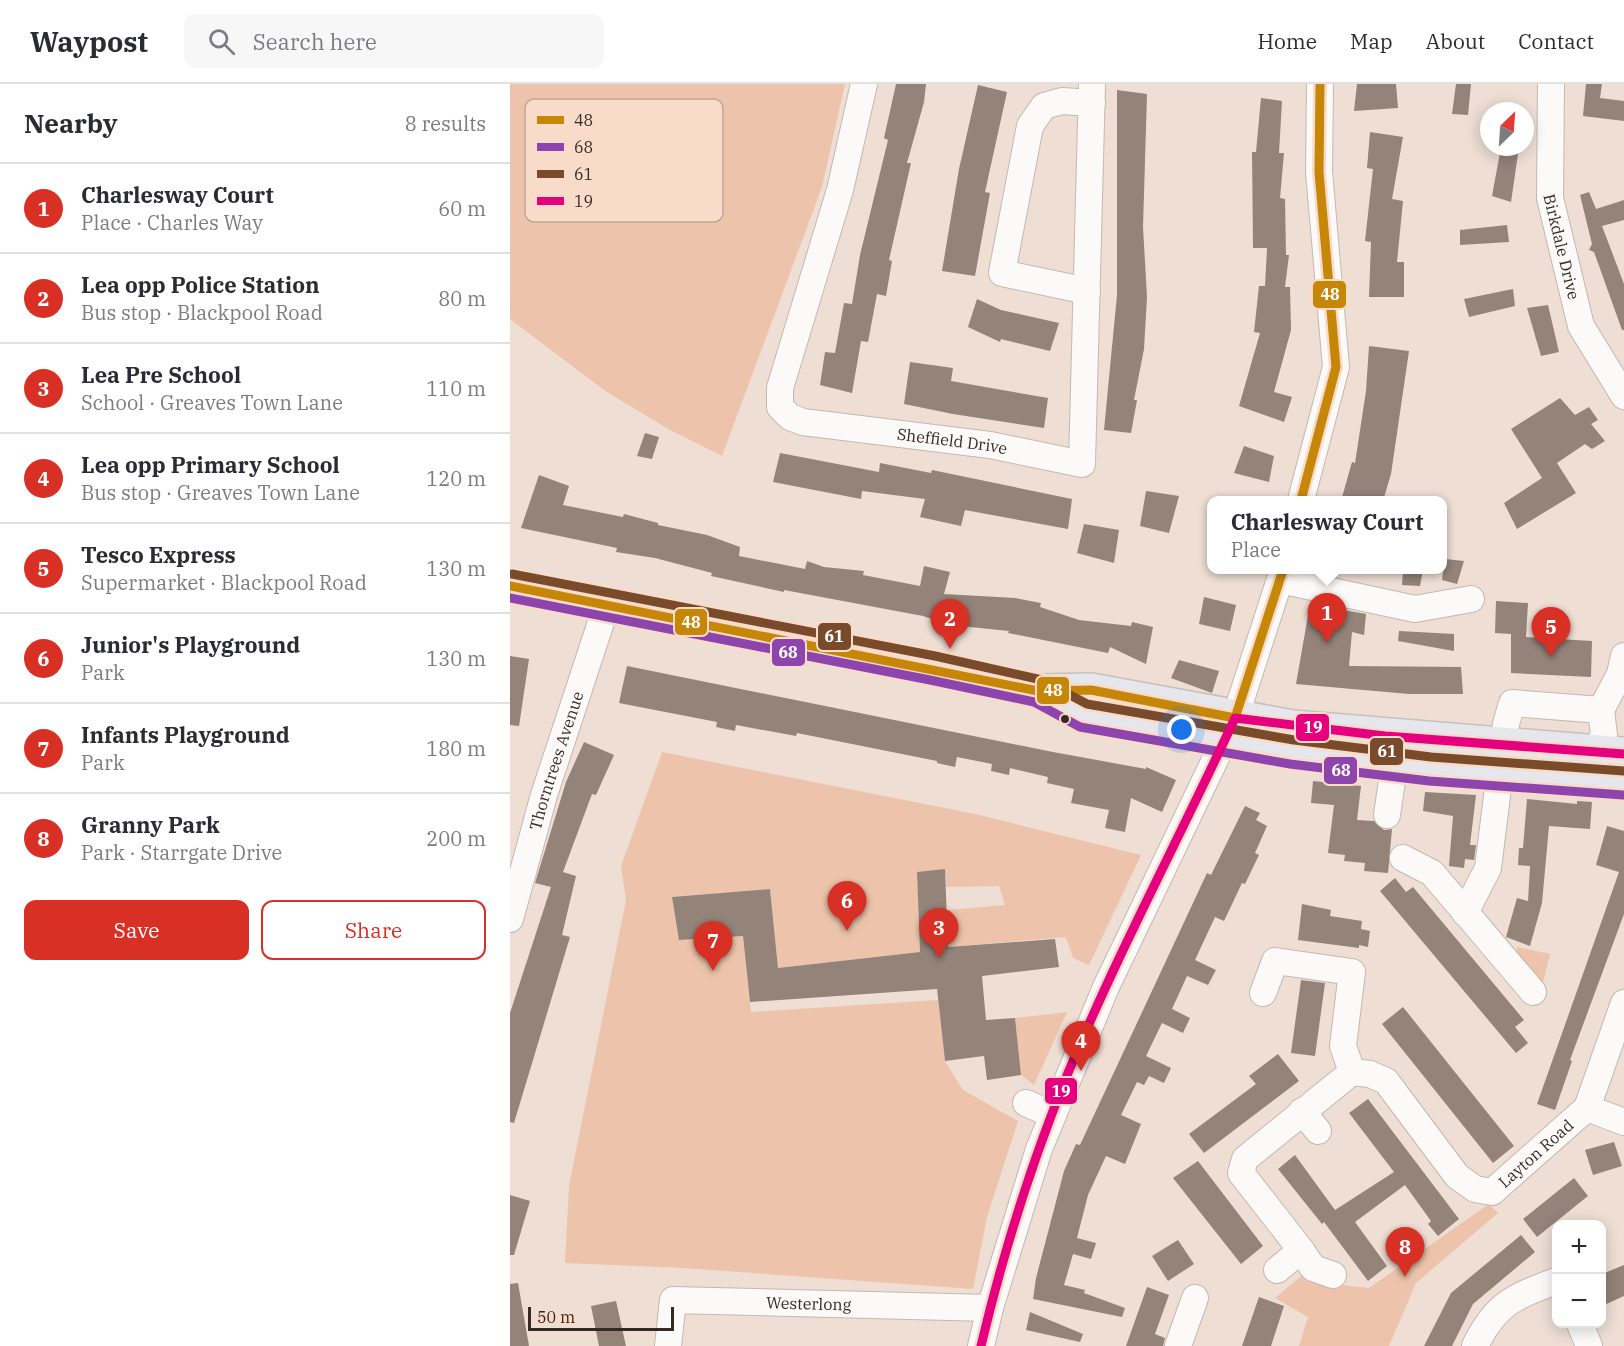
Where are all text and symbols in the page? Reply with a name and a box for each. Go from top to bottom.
search box [184,14,604,68]
text: Waypost [30,23,148,60]
icon: search [205,25,238,58]
text: Search here [253,27,377,56]
text: Home [1257,27,1317,55]
text: Map [1350,27,1393,55]
text: About [1426,27,1485,55]
text: Contact [1518,27,1594,55]
legend [525,99,723,222]
north arrow [1480,102,1534,156]
text: Nearby [24,106,118,140]
text: 8 results [405,110,486,137]
text: 48 [574,110,593,130]
text: 68 [574,137,593,157]
text: 61 [574,164,593,184]
text: Charlesway Court [81,180,274,209]
text: 19 [574,191,593,211]
street label: Birkdale Drive [1539,192,1584,301]
text: 1 [38,195,50,222]
text: 60 m [438,195,486,222]
text: Place · Charles Way [81,209,263,236]
text: Lea opp Police Station [81,270,320,299]
line badge: 48 [1312,280,1347,309]
text: 48 [1320,284,1340,304]
text: 2 [38,285,50,312]
text: 80 m [438,285,486,312]
text: Bus stop · Blackpool Road [81,299,323,326]
text: Lea Pre School [81,360,241,389]
text: 3 [38,375,50,402]
text: 110 m [426,375,486,402]
text: School · Greaves Town Lane [81,389,343,416]
street label: Sheffield Drive [896,424,1009,458]
text: Lea opp Primary School [81,450,340,479]
text: 4 [38,465,50,492]
text: 120 m [426,465,486,492]
text: Bus stop · Greaves Town Lane [81,479,360,506]
popup [1207,496,1447,574]
text: Charlesway Court [1231,507,1423,536]
text: Place [1231,536,1281,563]
text: Tesco Express [81,540,236,569]
text: 5 [38,555,50,582]
text: 130 m [426,555,486,582]
text: Supermarket · Blackpool Road [81,569,367,596]
pin: 1 [1308,594,1346,643]
pin: 2 [930,600,970,649]
line badge: 48 [674,608,708,636]
pin: 5 [1532,608,1570,657]
text: 48 [681,612,701,632]
line badge: 61 [817,622,852,651]
text: 61 [824,626,844,646]
text: Junior's Playground [81,630,300,659]
line badge: 68 [771,638,806,667]
text: 68 [778,642,798,662]
text: 6 [38,645,50,672]
text: 130 m [426,645,486,672]
text: Park [81,659,125,686]
line badge: 48 [1036,676,1070,705]
text: 48 [1043,680,1063,700]
street label: Thorntrees Avenue [525,689,588,832]
unlabelled marker [1059,713,1071,725]
line badge: 19 [1295,713,1330,742]
your location [1167,715,1196,744]
text: 19 [1303,717,1323,737]
text: Infants Playground [81,720,290,749]
text: 7 [38,735,50,762]
text: 180 m [426,735,486,762]
line badge: 61 [1369,737,1404,766]
text: 61 [1377,741,1397,761]
text: Park [81,749,125,776]
line badge: 68 [1323,756,1358,785]
text: 68 [1331,760,1351,780]
text: Granny Park [81,810,220,839]
text: 8 [38,825,50,852]
text: 200 m [426,825,486,852]
text: Park · Starrgate Drive [81,839,282,866]
pin: 6 [828,882,866,931]
button: Save [24,900,249,960]
button: Share [261,900,486,960]
pin: 3 [920,908,958,958]
pin: 7 [694,922,732,971]
pin: 4 [1062,1022,1100,1071]
line badge: 19 [1044,1077,1078,1105]
text: 19 [1051,1081,1071,1101]
street label: Layton Road [1494,1115,1578,1192]
map controls [1552,1220,1606,1328]
button: + [1552,1220,1606,1274]
pin: 8 [1386,1228,1424,1277]
button: − [1552,1274,1606,1328]
street label: Westerlong [766,1292,852,1315]
scale bar [528,1304,674,1332]
text: 50 m [537,1307,575,1327]

